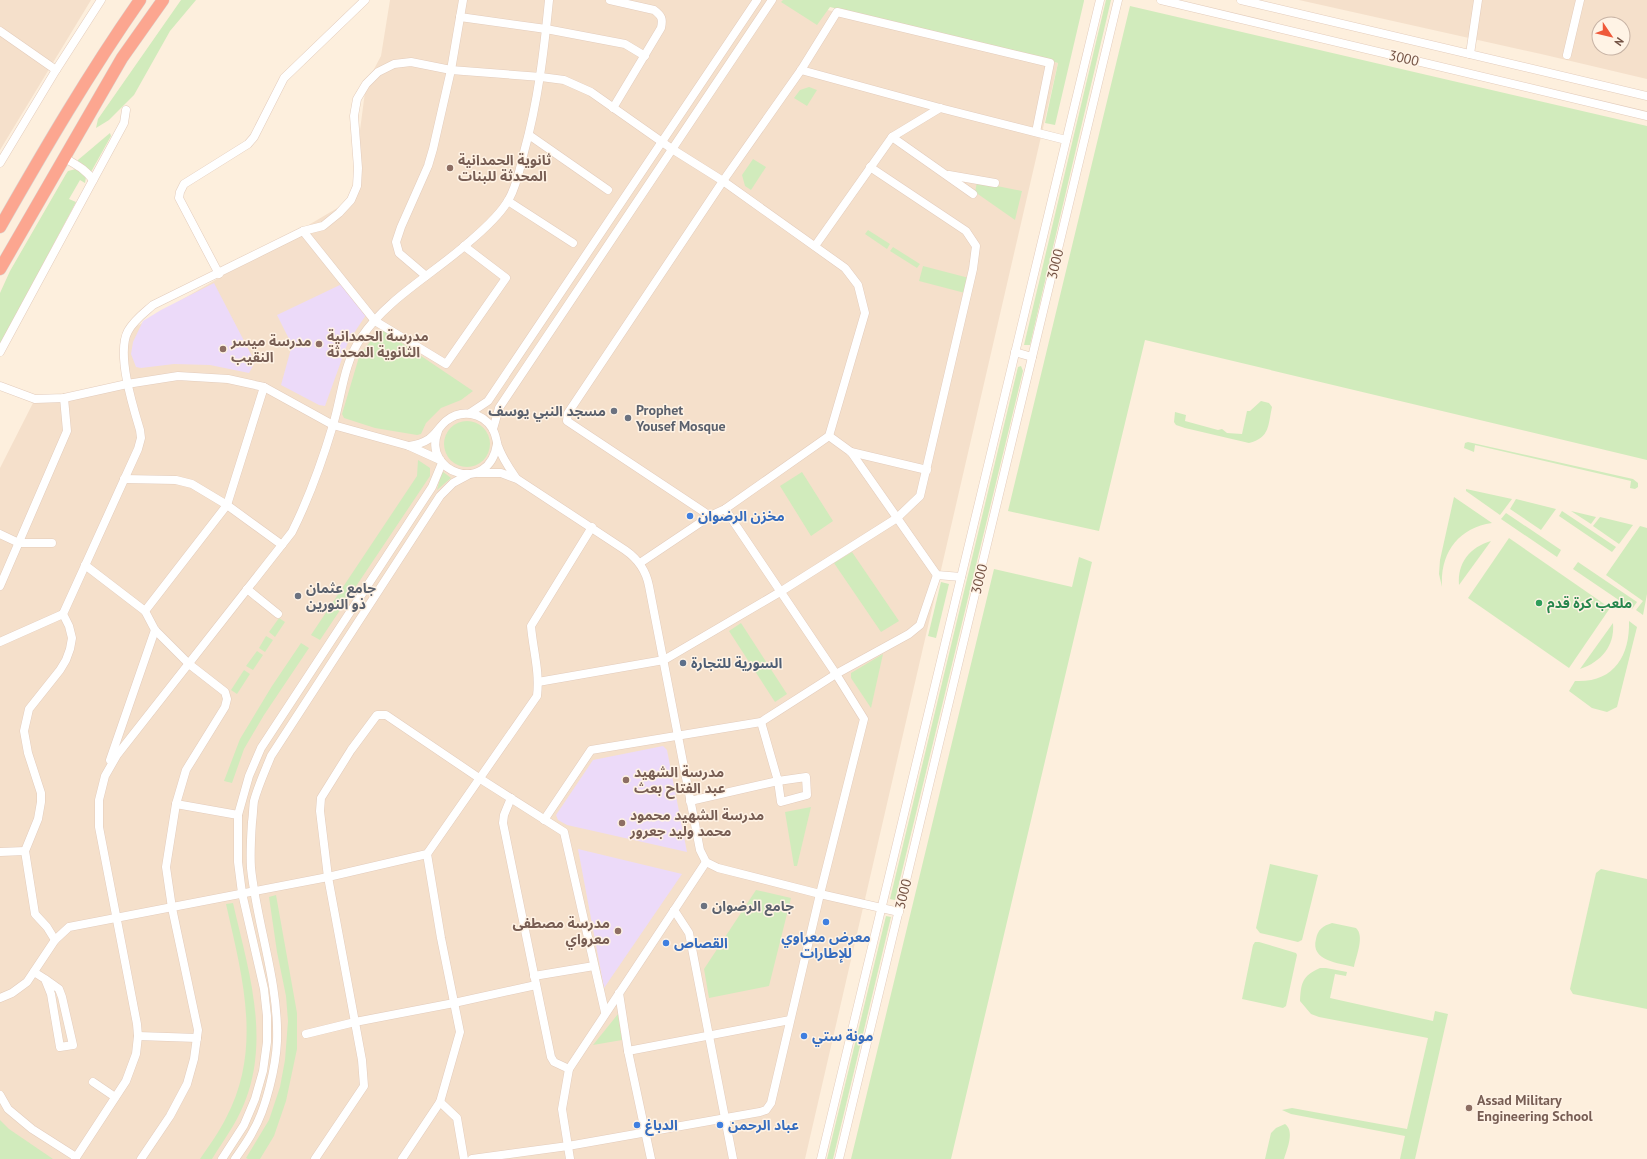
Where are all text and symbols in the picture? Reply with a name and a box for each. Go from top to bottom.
north arrow [1591,16,1631,56]
text: N [1611,35,1627,49]
street label: 3000 [1387,46,1421,70]
place label: ثانوية الحمدانية المحدثة للبنات [458,151,552,185]
marker: ثانوية الحمدانية المحدثة للبنات [445,163,455,173]
street label: 3000 [1043,247,1068,281]
place label: مدرسة الحمدانية الثانوية المحدثة [327,327,429,361]
place label: مدرسة ميسر النقيب [230,332,312,366]
marker: مدرسة الحمدانية الثانوية المحدثة [314,339,324,349]
marker: مدرسة ميسر النقيب [218,344,228,354]
place label: Prophet Yousef Mosque [635,401,726,435]
place label: مسجد النبي يوسف [488,402,606,422]
marker: مسجد النبي يوسف [609,406,619,416]
marker: Prophet Yousef Mosque [623,413,633,423]
place label: مخزن الرضوان [698,507,785,525]
marker: مخزن الرضوان [685,511,695,521]
street label: 3000 [967,562,992,596]
place label: جامع عثمان ذو النورين [306,579,376,613]
marker: جامع عثمان ذو النورين [293,591,303,601]
place label: ملعب كرة قدم [1547,594,1632,614]
marker: ملعب كرة قدم [1534,598,1544,608]
place label: السورية للتجارة [691,654,782,672]
marker: السورية للتجارة [678,658,688,668]
place label: مدرسة الشهيد عبد الفتاح بعث [634,763,726,799]
marker: مدرسة الشهيد عبد الفتاح بعث [621,775,631,785]
place label: مدرسة الشهيد محمود محمد وليد جعرور [629,806,764,840]
marker: مدرسة الشهيد محمود محمد وليد جعرور [617,818,627,828]
street label: 3000 [891,877,916,911]
place label: جامع الرضوان [712,897,794,916]
marker: جامع الرضوان [699,901,709,911]
place label: مدرسة مصطفى معرواي [512,914,610,950]
marker: معرض معراوي للإطارات [821,917,831,927]
marker: مدرسة مصطفى معرواي [613,926,623,936]
place label: معرض معراوي للإطارات [781,928,871,963]
place label: القصاص [674,934,728,952]
marker: القصاص [661,938,671,948]
place label: مونة ستي [812,1027,873,1047]
marker: مونة ستي [799,1031,809,1041]
place label: Assad Military Engineering School [1477,1091,1593,1125]
marker: Assad Military Engineering School [1464,1103,1474,1113]
place label: الدباغ [645,1116,678,1136]
place label: عباد الرحمن [728,1116,799,1134]
marker: الدباغ [632,1120,642,1130]
marker: عباد الرحمن [715,1120,725,1130]

